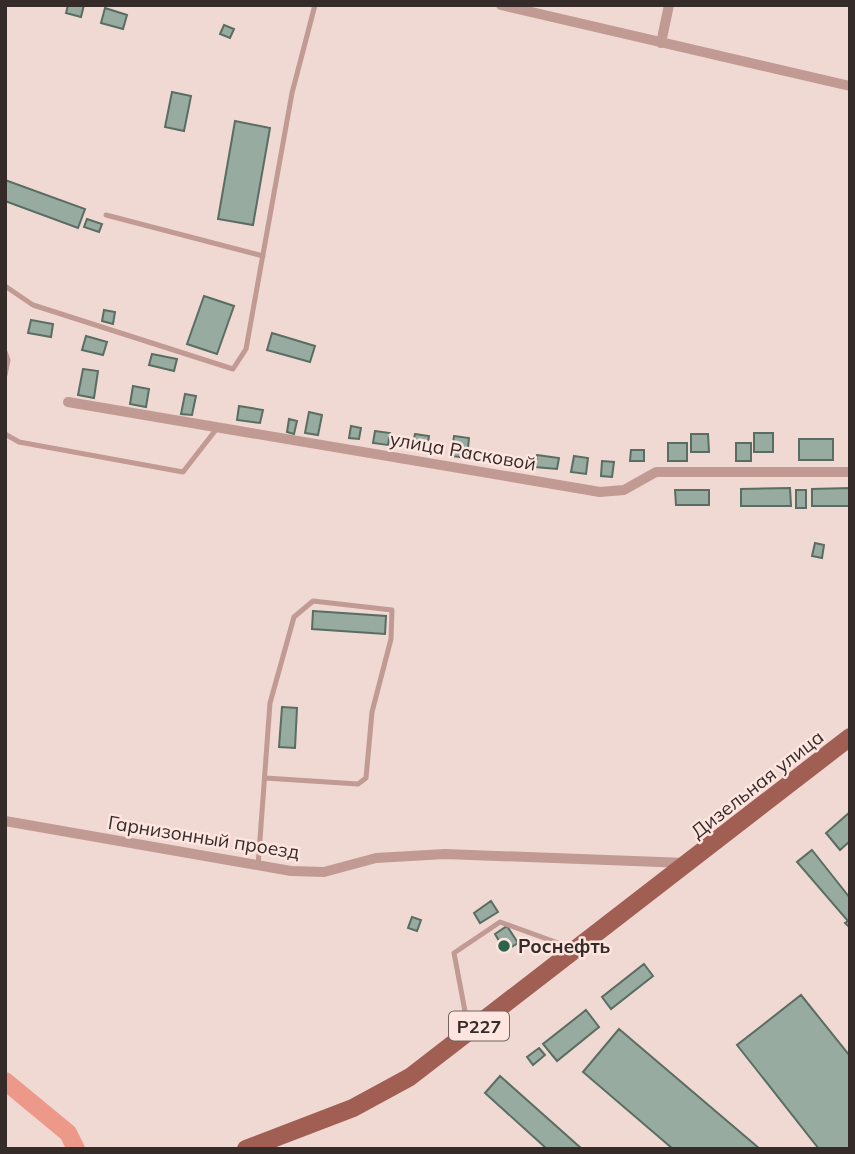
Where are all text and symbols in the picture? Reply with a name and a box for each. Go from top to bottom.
street label: улица Расковой [388,426,538,476]
street label: Дизельная улица [686,725,828,843]
street label: Гарнизонный проезд [107,810,302,864]
place label: Роснефть [518,934,611,958]
marker: Роснефть [496,938,512,954]
road number: Р227 [449,1012,509,1041]

